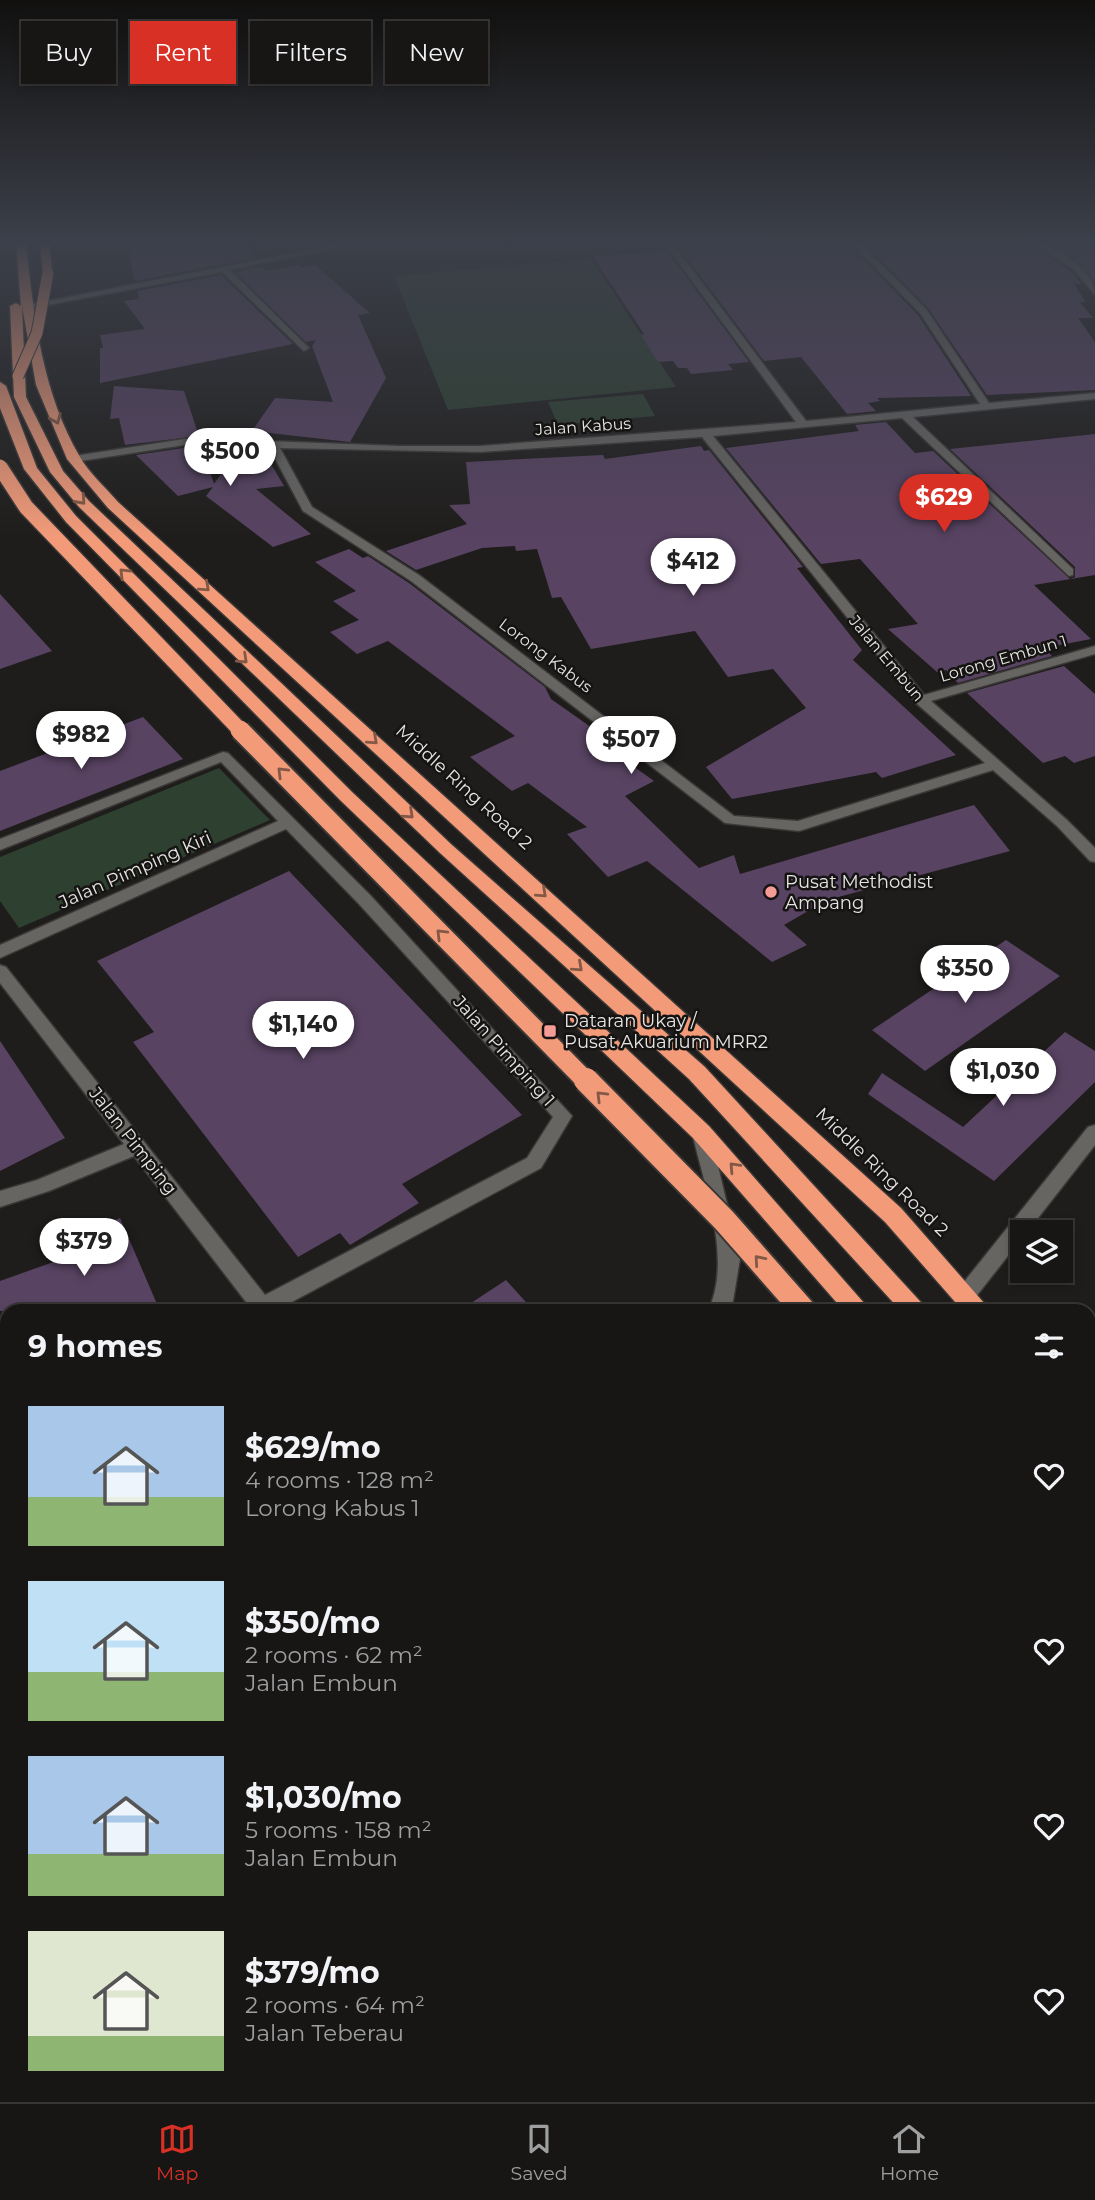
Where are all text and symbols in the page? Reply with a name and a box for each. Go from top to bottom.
chip: Buy [21,21,116,84]
chip: Rent [130,21,236,84]
chip: Filters [250,21,371,84]
chip: New [385,21,488,84]
one-way arrow [48,412,62,424]
street label: Jalan Kabus [533,414,632,439]
pin: $500 [189,428,271,488]
text: $500 [200,437,260,465]
pin: $629 [903,475,985,534]
text: $629 [915,483,973,511]
one-way arrow [73,492,85,505]
pin: $412 [652,538,734,598]
text: $412 [667,547,719,575]
one-way arrow [120,569,132,581]
one-way arrow [197,579,210,592]
street label: Jalan Embun [845,611,928,705]
street label: Lorong Kabus [495,614,596,697]
street label: Lorong Embun 1 [937,631,1069,686]
one-way arrow [235,650,248,663]
pin: $982 [40,712,122,771]
pin: $507 [590,716,672,776]
text: $982 [52,720,110,748]
street label: Middle Ring Road 2 [391,720,537,854]
text: $507 [602,725,660,753]
one-way arrow [365,732,378,745]
one-way arrow [277,767,290,780]
one-way arrow [401,806,414,819]
street label: Jalan Pimping Kiri [54,826,215,914]
place label: Pusat Methodist Ampang [785,871,933,914]
marker: Pusat Methodist Ampang [763,884,779,900]
one-way arrow [534,885,547,898]
one-way arrow [437,929,450,942]
pin: $350 [924,946,1006,1005]
text: $350 [936,954,994,982]
one-way arrow [570,959,583,971]
street label: Jalan Pimping 1 [448,990,560,1111]
pin: $1,140 [246,1002,360,1061]
text: $1,140 [268,1010,338,1038]
place label: Dataran Ukay / Pusat Akuarium MRR2 [564,1010,768,1053]
marker: Dataran Ukay / Pusat Akuarium MRR2 [542,1023,558,1039]
pin: $1,030 [946,1048,1060,1108]
text: $1,030 [966,1057,1040,1085]
street label: Jalan Pimping [84,1082,182,1199]
one-way arrow [597,1091,610,1104]
street label: Middle Ring Road 2 [811,1103,953,1241]
one-way arrow [729,1163,742,1176]
pin: $379 [43,1218,125,1278]
map controls [1010,1220,1073,1283]
button: layers [1010,1220,1073,1283]
text: $379 [56,1227,112,1255]
one-way arrow [755,1255,767,1268]
icon: filters [1030,1327,1068,1365]
text: 9 homes [28,1328,163,1365]
text: $629/mo [245,1429,381,1466]
icon: home [84,1434,168,1518]
icon: heart [1030,1457,1068,1495]
text: 4 rooms · 128 m² [245,1466,434,1494]
text: Lorong Kabus 1 [245,1494,420,1522]
text: $350/mo [245,1604,380,1641]
icon: home [84,1609,168,1693]
icon: heart [1030,1632,1068,1670]
text: 2 rooms · 62 m² [245,1641,423,1669]
text: Jalan Embun [245,1669,398,1697]
text: $1,030/mo [245,1779,402,1816]
icon: home [84,1784,168,1868]
icon: heart [1030,1807,1068,1845]
text: 5 rooms · 158 m² [245,1816,432,1844]
text: Jalan Embun [245,1844,398,1872]
text: $379/mo [245,1954,380,1991]
icon: home [84,1959,168,2043]
icon: heart [1030,1982,1068,2020]
text: 2 rooms · 64 m² [245,1991,425,2019]
text: Jalan Teberau [245,2019,404,2047]
tab: Map [156,2120,198,2185]
tab: Saved [511,2120,568,2185]
tab: Home [880,2120,939,2185]

